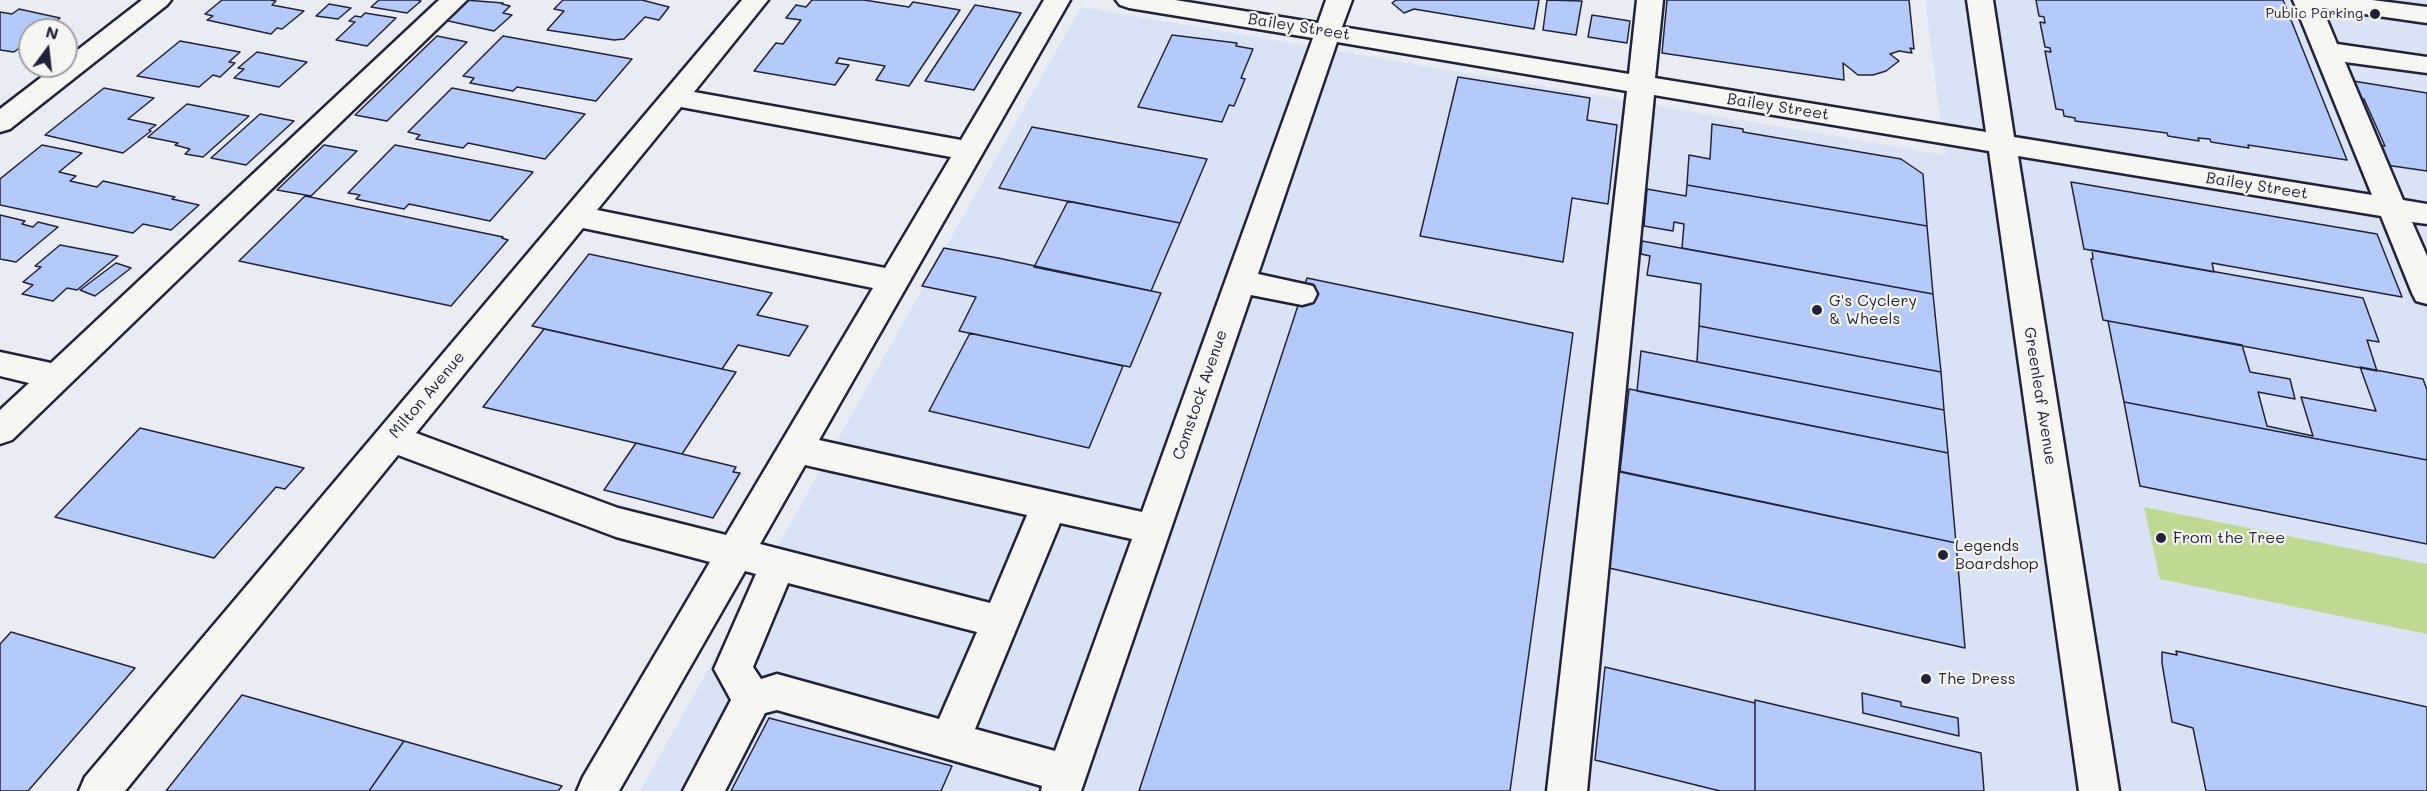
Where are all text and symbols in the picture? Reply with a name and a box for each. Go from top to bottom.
place label: Public Parking [2265,6,2363,22]
marker: Public Parking [2368,7,2382,21]
street label: Bailey Street [1247,9,1351,45]
north arrow [18,18,78,78]
text: N [44,20,61,44]
street label: Bailey Street [1726,89,1830,125]
street label: Bailey Street [2205,168,2309,204]
place label: G's Cyclery & Wheels [1829,291,1917,329]
marker: G's Cyclery & Wheels [1810,303,1824,317]
street label: Greenleaf Avenue [2020,326,2060,466]
street label: Comstock Avenue [1169,327,1231,463]
street label: Milton Avenue [385,348,469,442]
place label: From the Tree [2173,528,2285,548]
marker: From the Tree [2154,531,2168,545]
place label: Legends Boardshop [1955,536,2039,574]
marker: Legends Boardshop [1936,548,1950,562]
place label: The Dress [1938,669,2015,689]
marker: The Dress [1919,672,1933,686]

